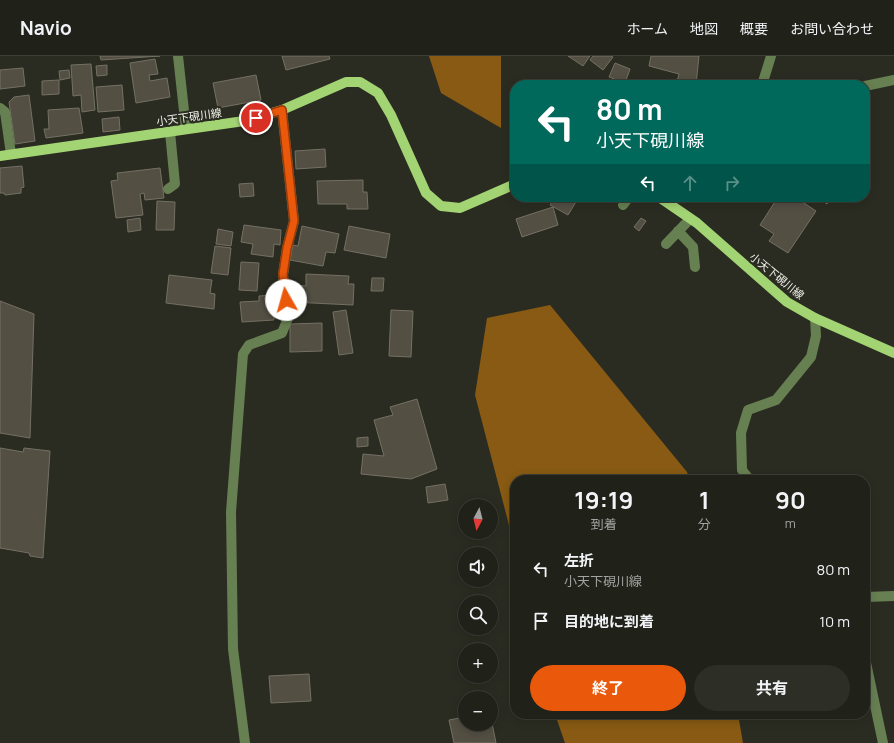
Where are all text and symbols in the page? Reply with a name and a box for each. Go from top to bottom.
text: Navio [20,15,72,41]
text: ホーム [626,19,668,38]
text: 地図 [690,19,718,38]
text: 概要 [740,19,768,38]
text: お問い合わせ [790,19,874,38]
text: 80 m [596,90,662,128]
icon: left [530,96,582,148]
pin [239,101,273,135]
street label: 小天下硯川線 [155,104,223,129]
icon: arrive [245,107,267,129]
text: 小天下硯川線 [596,128,704,152]
icon: left [637,172,659,194]
icon: ahead [679,172,701,194]
icon: right [721,172,743,194]
street label: 小天下硯川線 [747,249,808,302]
position arrow [265,279,307,321]
text: 19:19 [574,483,633,516]
text: 1 [699,483,709,516]
text: 90 [775,483,806,516]
north arrow [458,499,498,539]
map controls [458,499,498,731]
text: m [785,514,796,532]
text: 到着 [591,515,617,533]
text: 分 [698,515,711,533]
button: sound [458,547,498,587]
text: 左折 [564,550,594,571]
icon: left [530,558,552,580]
text: 80 m [816,559,850,580]
text: 小天下硯川線 [564,572,642,590]
button: search [458,595,498,635]
icon: arrive [530,610,552,632]
text: 目的地に到着 [564,611,654,632]
text: 10 m [819,611,850,632]
button: + [458,643,498,683]
button: 終了 [530,665,686,711]
button: 共有 [694,665,850,711]
button: − [458,691,498,731]

